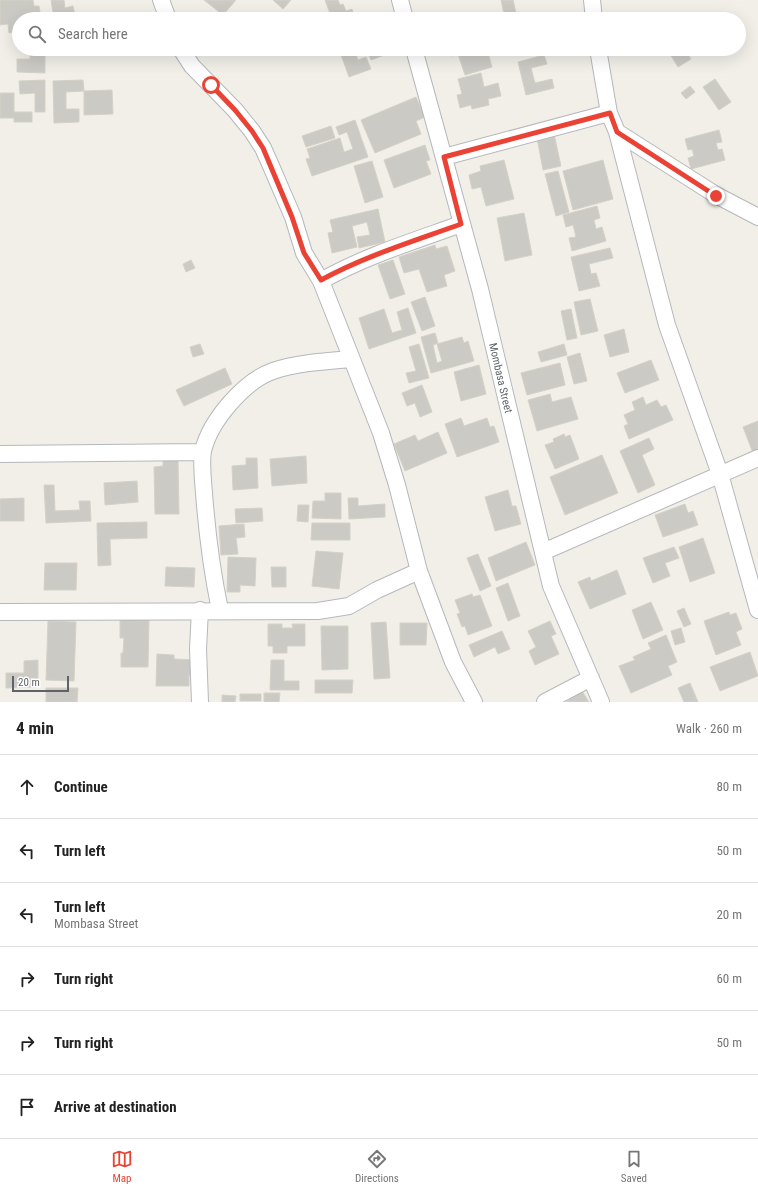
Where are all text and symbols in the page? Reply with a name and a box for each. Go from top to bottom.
search box [12,12,746,56]
icon: search [26,23,48,45]
text: Search here [58,25,128,43]
route start [202,76,220,94]
route end [707,187,725,205]
street label: Mombasa Street [486,342,515,414]
scale bar [12,674,69,693]
text: 20 m [18,676,40,689]
text: 4 min [16,718,54,738]
text: Walk · 260 m [676,721,742,736]
icon: ahead [16,776,38,798]
text: Continue [54,778,108,796]
text: 80 m [716,779,742,794]
icon: left [16,840,38,862]
text: Turn left [54,842,105,860]
text: 50 m [716,843,742,858]
text: Turn left [54,898,105,916]
icon: left [16,904,38,926]
text: 20 m [716,907,742,922]
text: Mombasa Street [54,916,138,931]
icon: right [16,968,38,990]
text: Turn right [54,970,113,988]
text: 60 m [716,971,742,986]
icon: right [16,1032,38,1054]
text: Turn right [54,1034,113,1052]
text: 50 m [716,1035,742,1050]
icon: arrive [16,1096,38,1118]
text: Arrive at destination [54,1098,177,1116]
tab: Map [111,1148,133,1185]
tab: Directions [355,1148,399,1185]
tab: Saved [621,1148,647,1185]

